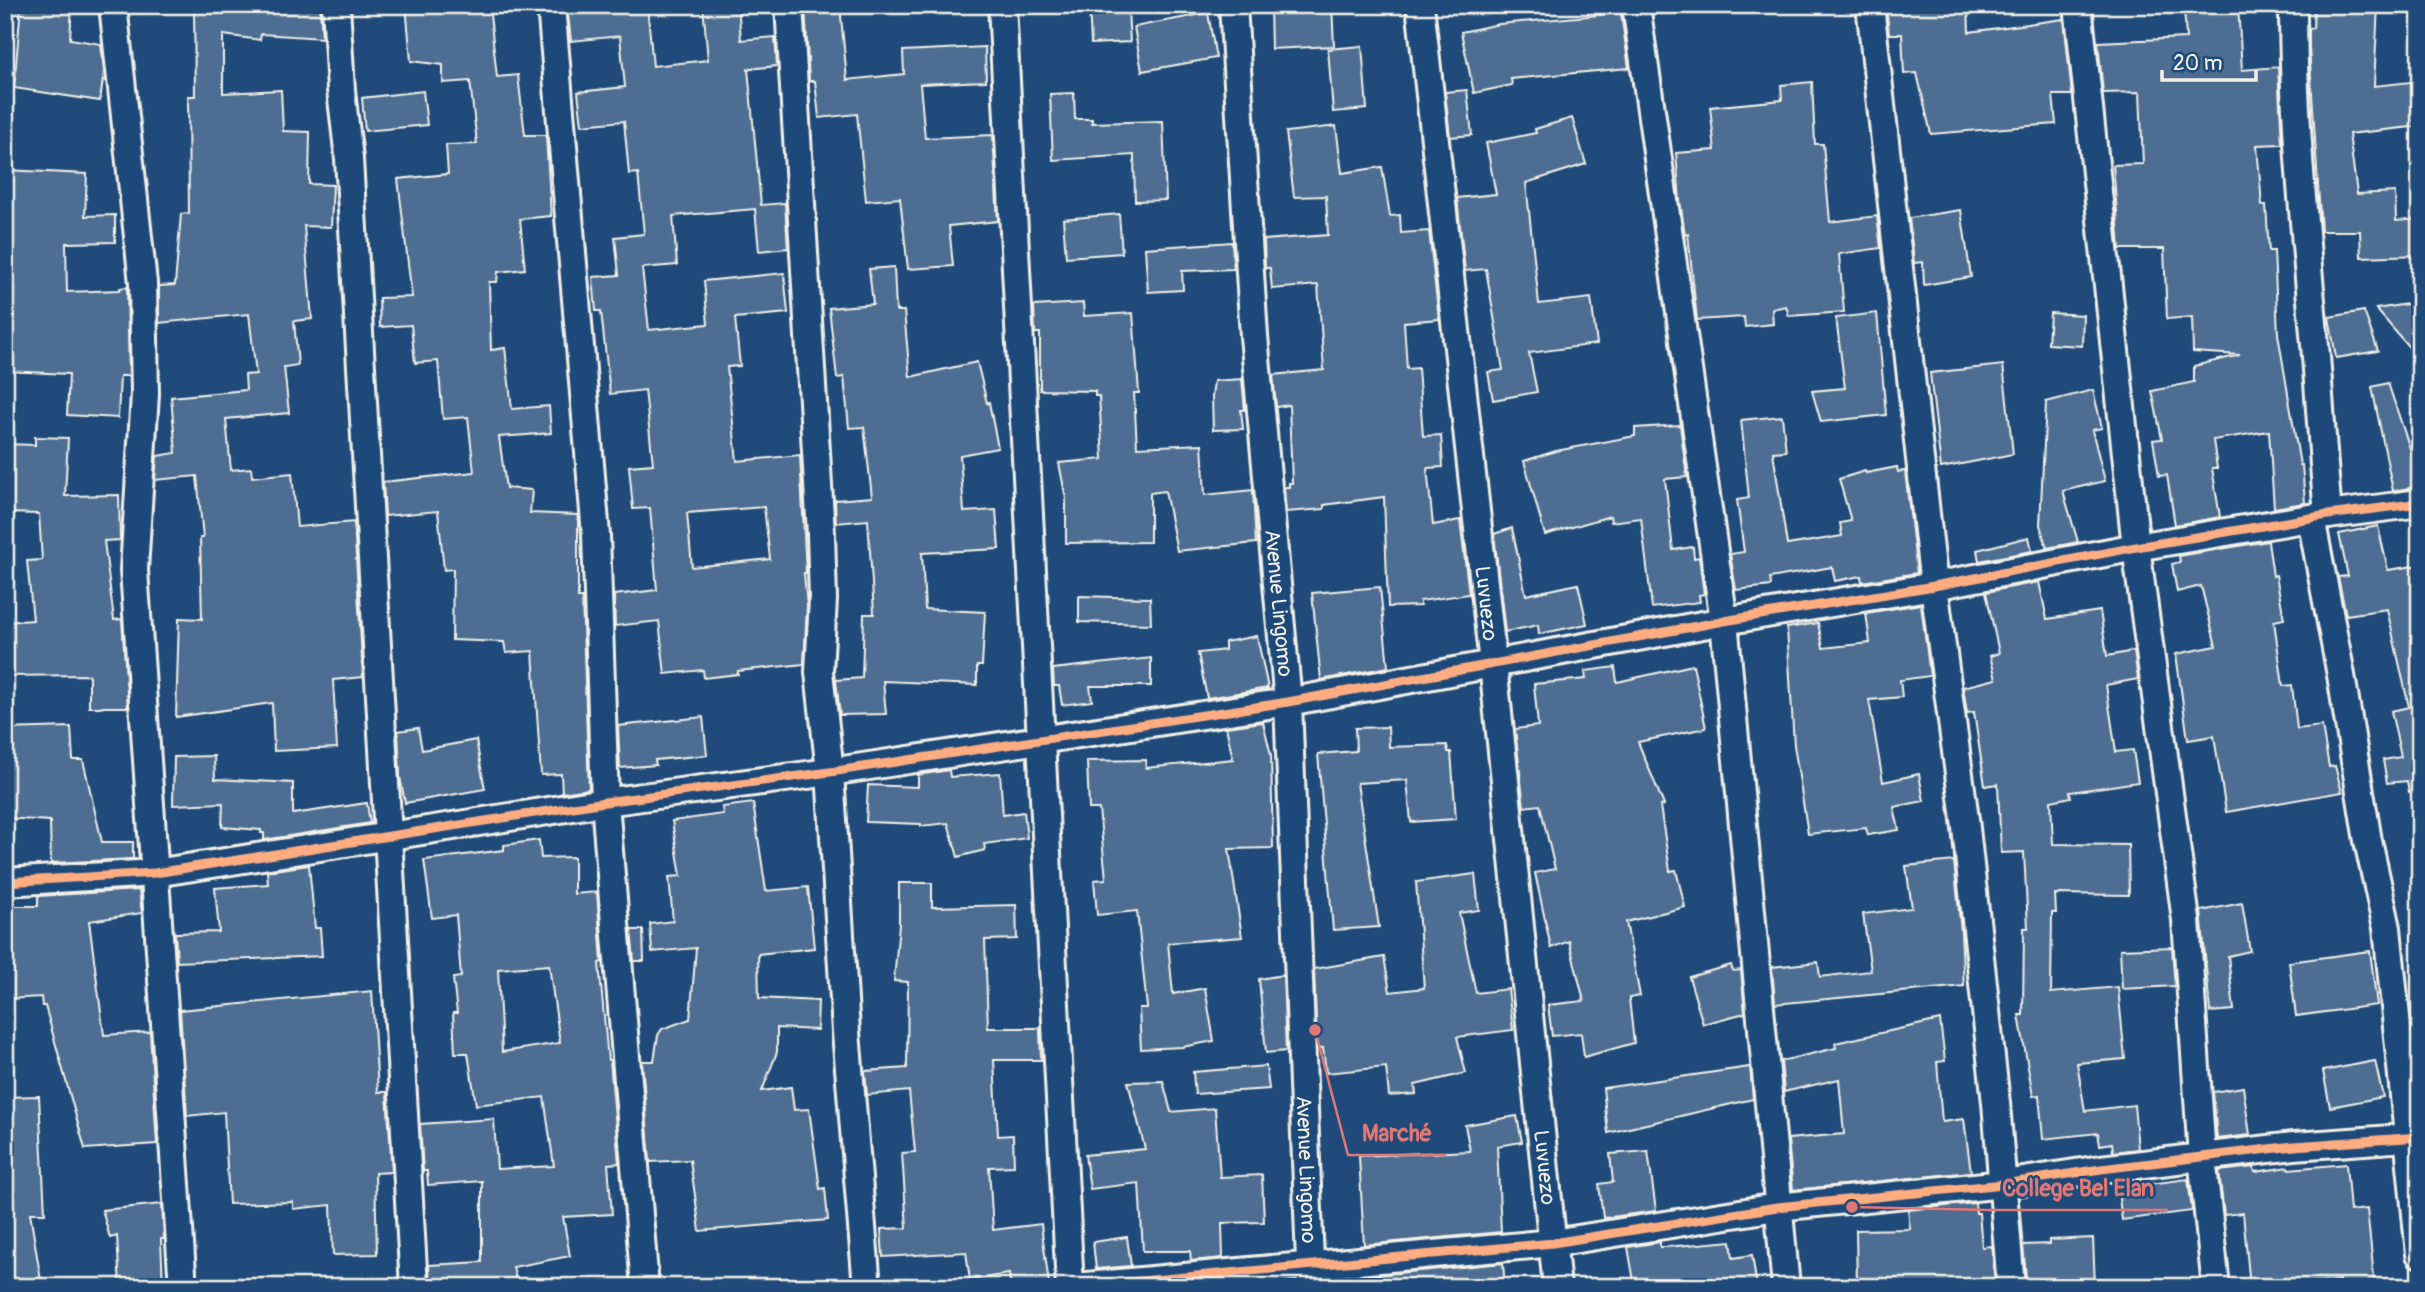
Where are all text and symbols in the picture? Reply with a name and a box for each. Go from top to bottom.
scale bar [2162,38,2257,82]
text: 20 m [2173,50,2222,77]
street label: Avenue Lingomo [1259,528,1299,678]
street label: Luvuezo [1469,565,1504,642]
street label: Avenue Lingomo [1290,1095,1323,1244]
callout: Marché [1348,1111,1446,1155]
text: Marché [1362,1119,1432,1148]
street label: Luvuezo [1527,1129,1562,1206]
callout: College Bel Elan [1988,1166,2168,1210]
text: College Bel Elan [2002,1174,2154,1203]

